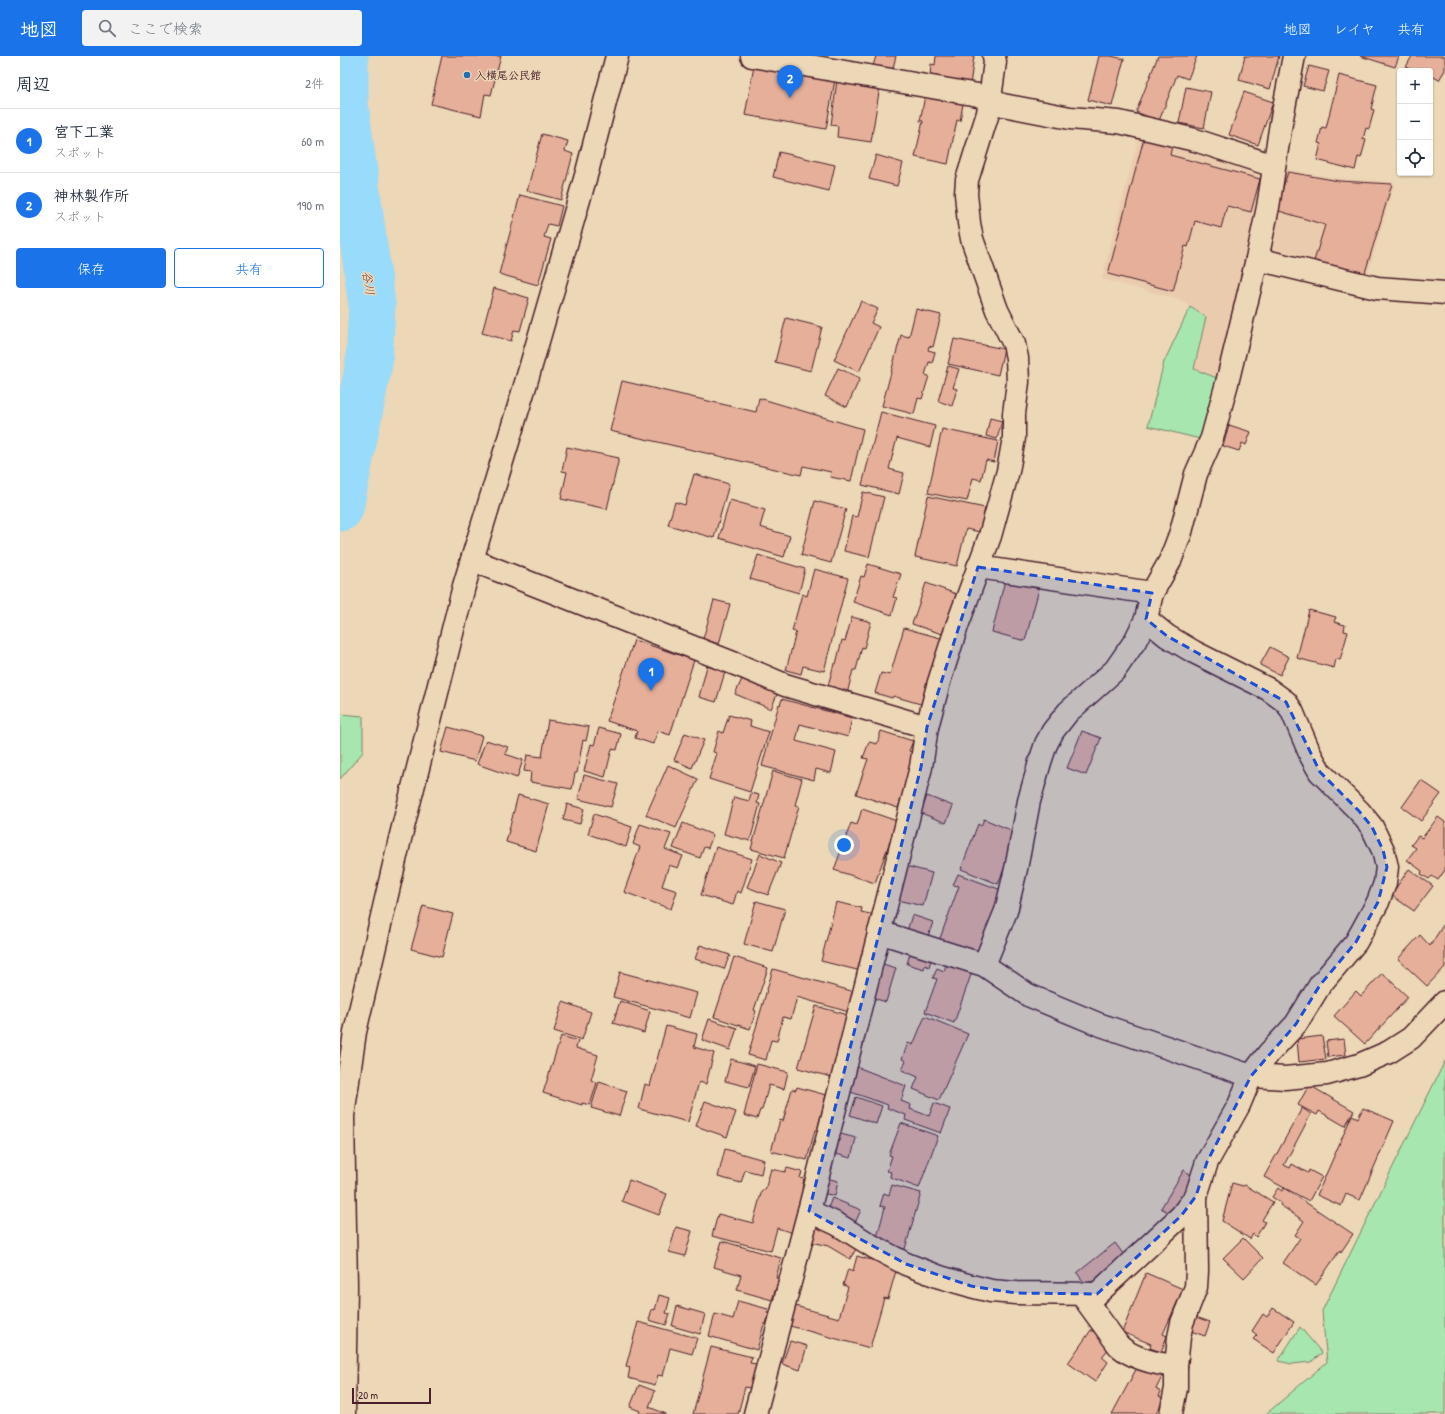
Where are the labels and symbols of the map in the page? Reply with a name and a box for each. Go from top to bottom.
pin: 2 [777,65,803,98]
place label: 入横尾公民館 [475,68,541,82]
marker: 入横尾公民館 [462,70,472,80]
water label: 谷川 [359,270,379,296]
pin: 1 [638,658,664,691]
your location [834,835,854,855]
scale bar [352,1386,431,1405]

